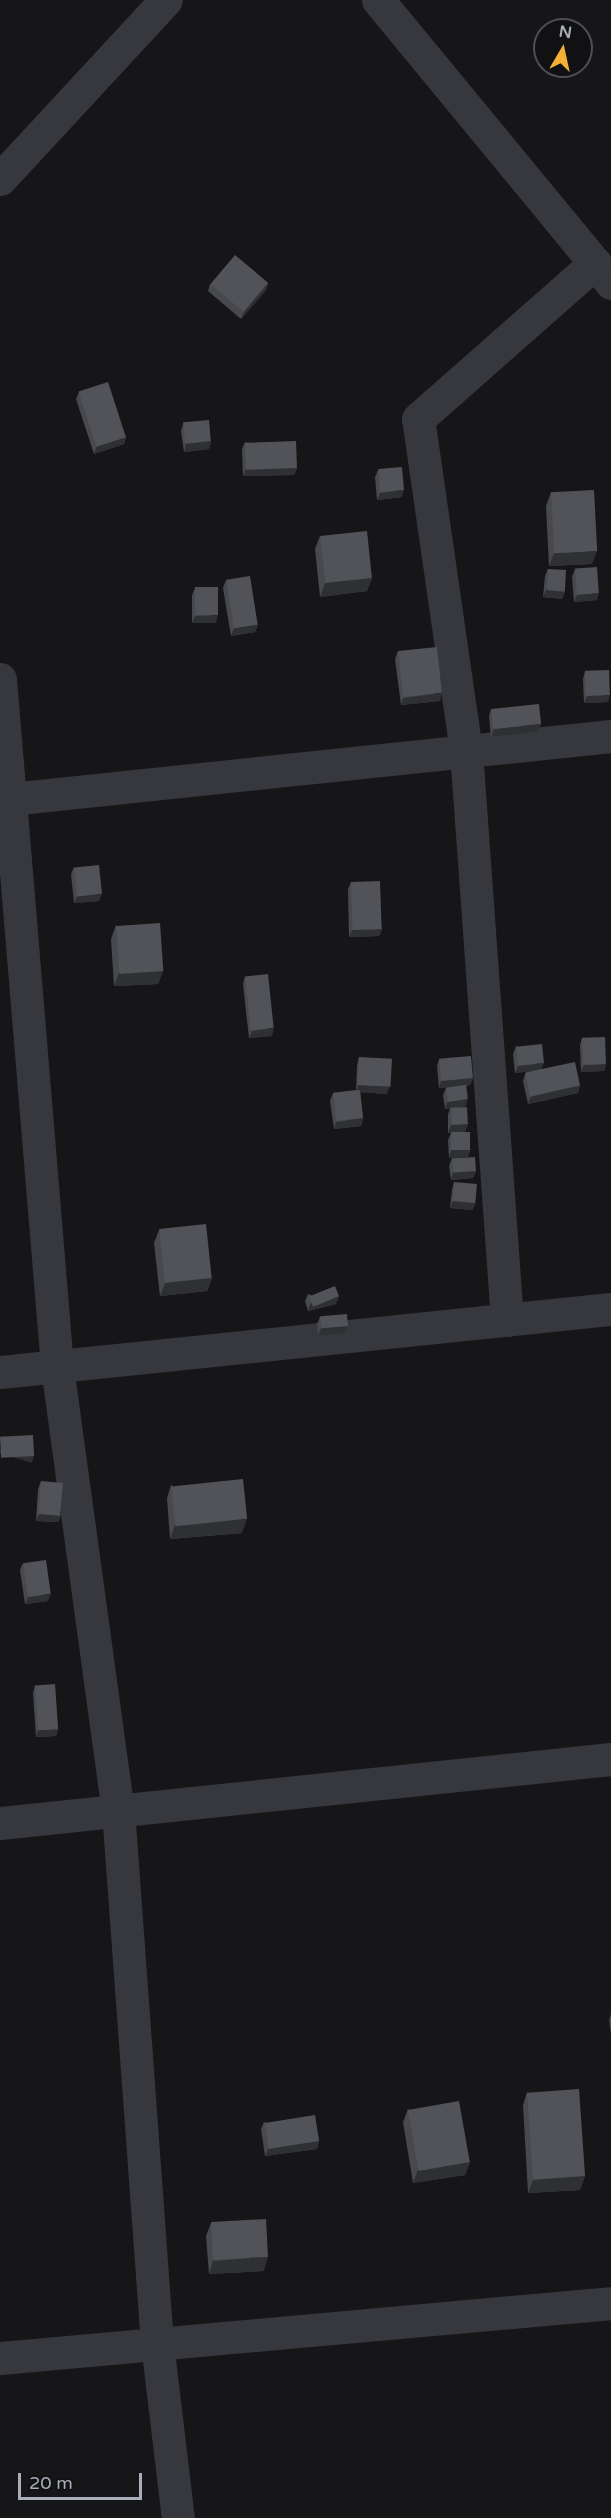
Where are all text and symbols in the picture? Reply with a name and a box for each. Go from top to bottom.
north arrow [533,18,593,78]
text: N [558,21,573,43]
scale bar [21,2461,146,2499]
text: 20 m [29,2472,73,2494]

